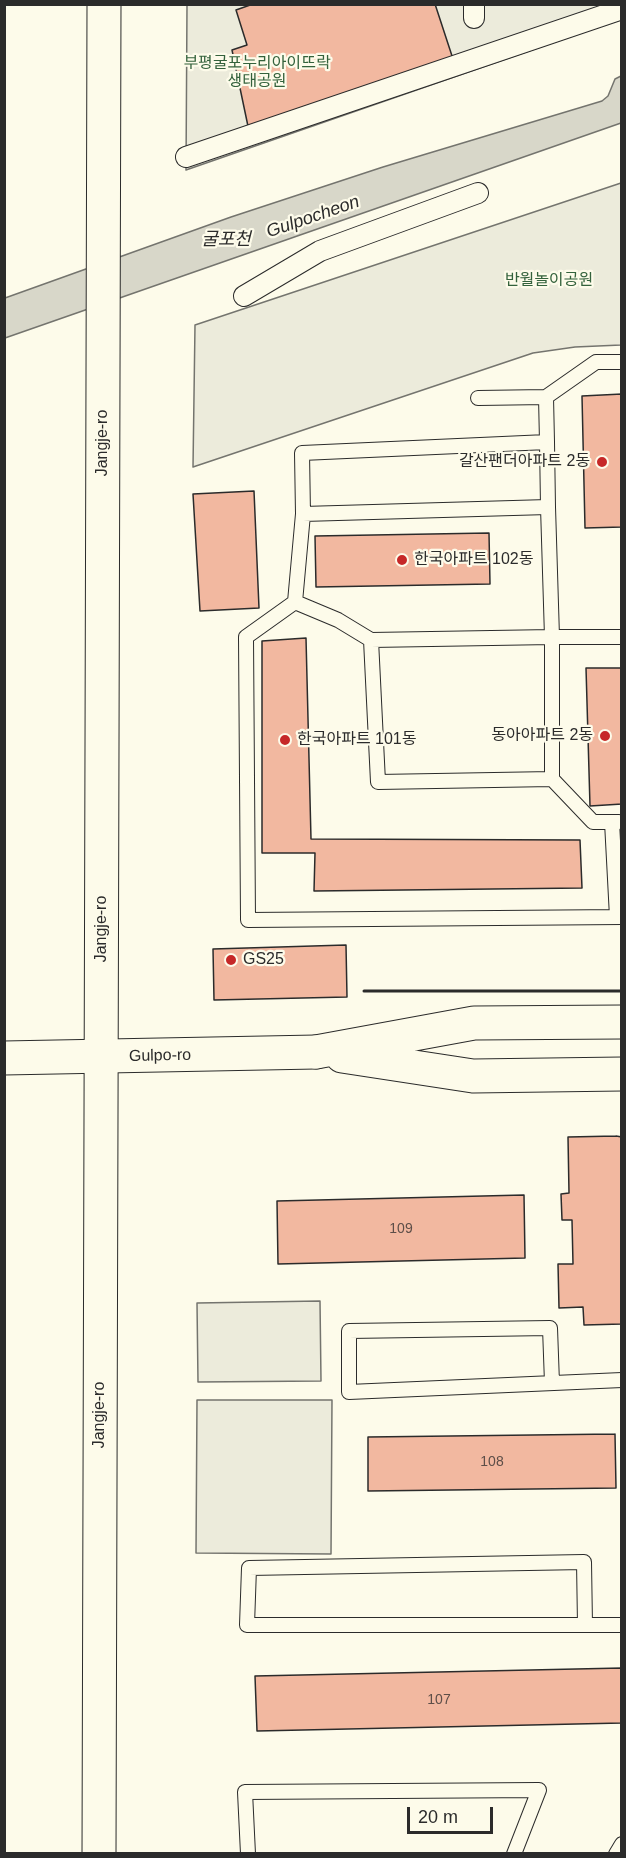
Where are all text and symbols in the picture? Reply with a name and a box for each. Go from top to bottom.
park label: 부평굴포누리아이뜨락 생태공원 [183,54,331,92]
water label: Gulpocheon [264,191,362,243]
water label: 굴포천 [201,229,251,251]
park label: 반월놀이공원 [505,271,593,291]
street label: Jangje-ro [93,410,113,476]
place label: 갈산팬더아파트 2동 [459,452,590,472]
marker: 갈산팬더아파트 2동 [595,455,609,469]
place label: 한국아파트 102동 [414,550,533,570]
marker: 한국아파트 102동 [395,553,409,567]
place label: 동아아파트 2동 [491,726,593,746]
marker: 동아아파트 2동 [598,729,612,743]
place label: 한국아파트 101동 [297,730,416,750]
marker: 한국아파트 101동 [278,733,292,747]
street label: Jangje-ro [92,896,112,962]
place label: GS25 [243,950,284,970]
marker: GS25 [224,953,238,967]
street label: Gulpo-ro [129,1046,191,1066]
house number: 109 [389,1221,413,1237]
street label: Jangje-ro [90,1382,110,1448]
house number: 108 [480,1454,504,1470]
house number: 107 [427,1692,451,1708]
scale bar [410,1795,496,1833]
text: 20 m [418,1807,458,1827]

